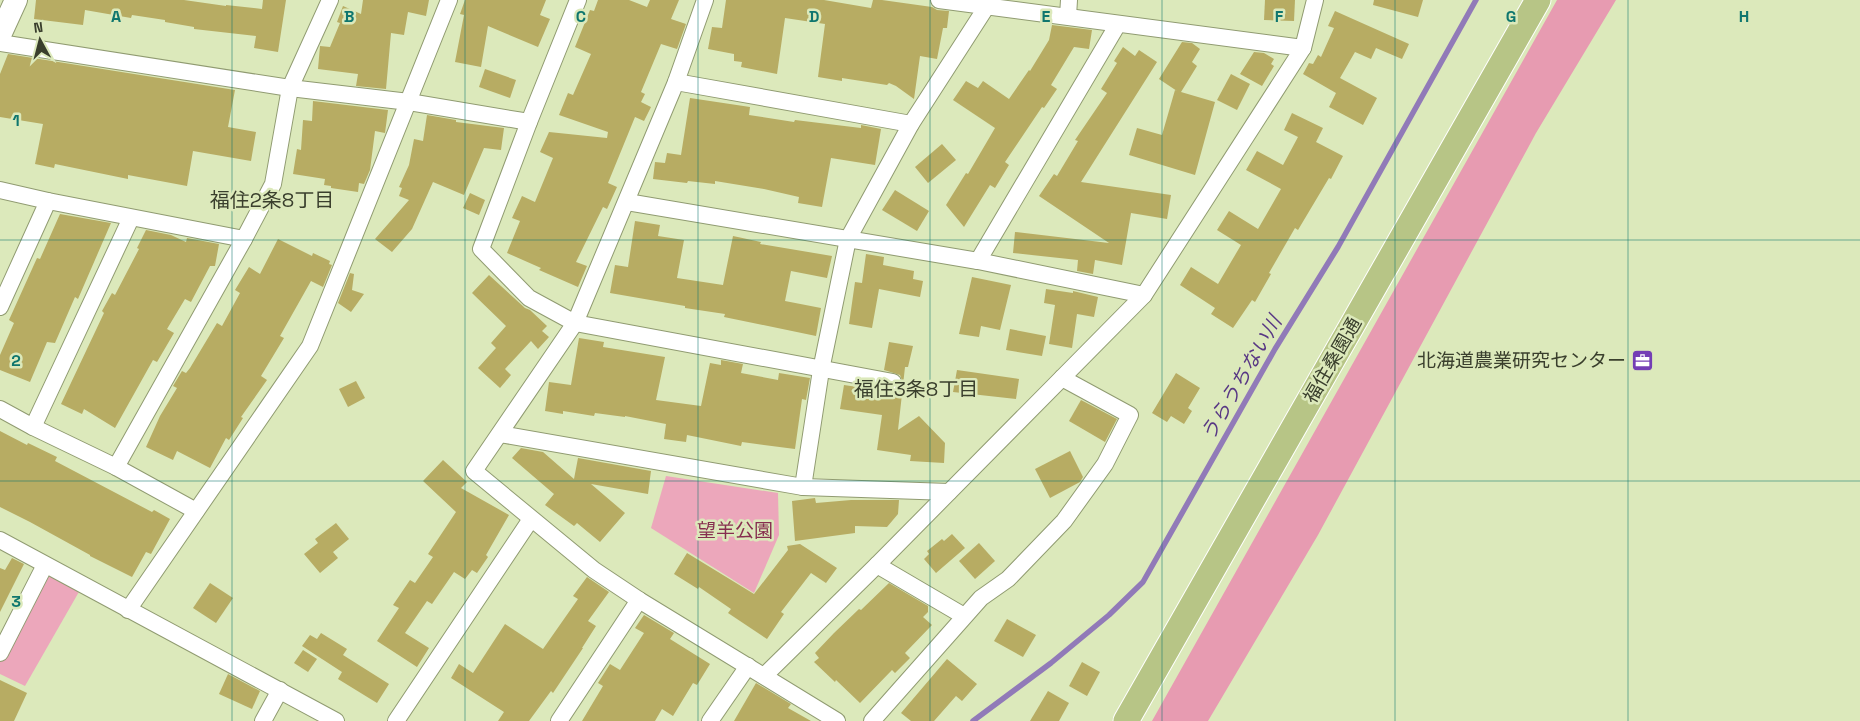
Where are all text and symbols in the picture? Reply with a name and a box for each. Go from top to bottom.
text: A [111,6,121,27]
text: B [344,6,354,27]
text: C [576,6,586,27]
text: D [809,6,819,27]
text: E [1042,6,1051,27]
text: F [1275,6,1284,27]
text: G [1506,6,1516,27]
text: H [1739,6,1749,27]
north arrow [15,15,65,65]
text: N [33,18,44,37]
text: 1 [12,110,20,131]
district label: 福住2条8丁目 [210,187,334,213]
water label: うらうちない川 [1195,309,1288,445]
street label: 福住桑園通 [1298,313,1367,408]
place label: 北海道農業研究センター [1417,348,1626,373]
office icon: 北海道農業研究センター [1630,348,1654,372]
text: 2 [11,350,21,371]
district label: 福住3条8丁目 [854,376,978,402]
park label: 望羊公園 [697,518,773,543]
text: 3 [11,591,21,612]

